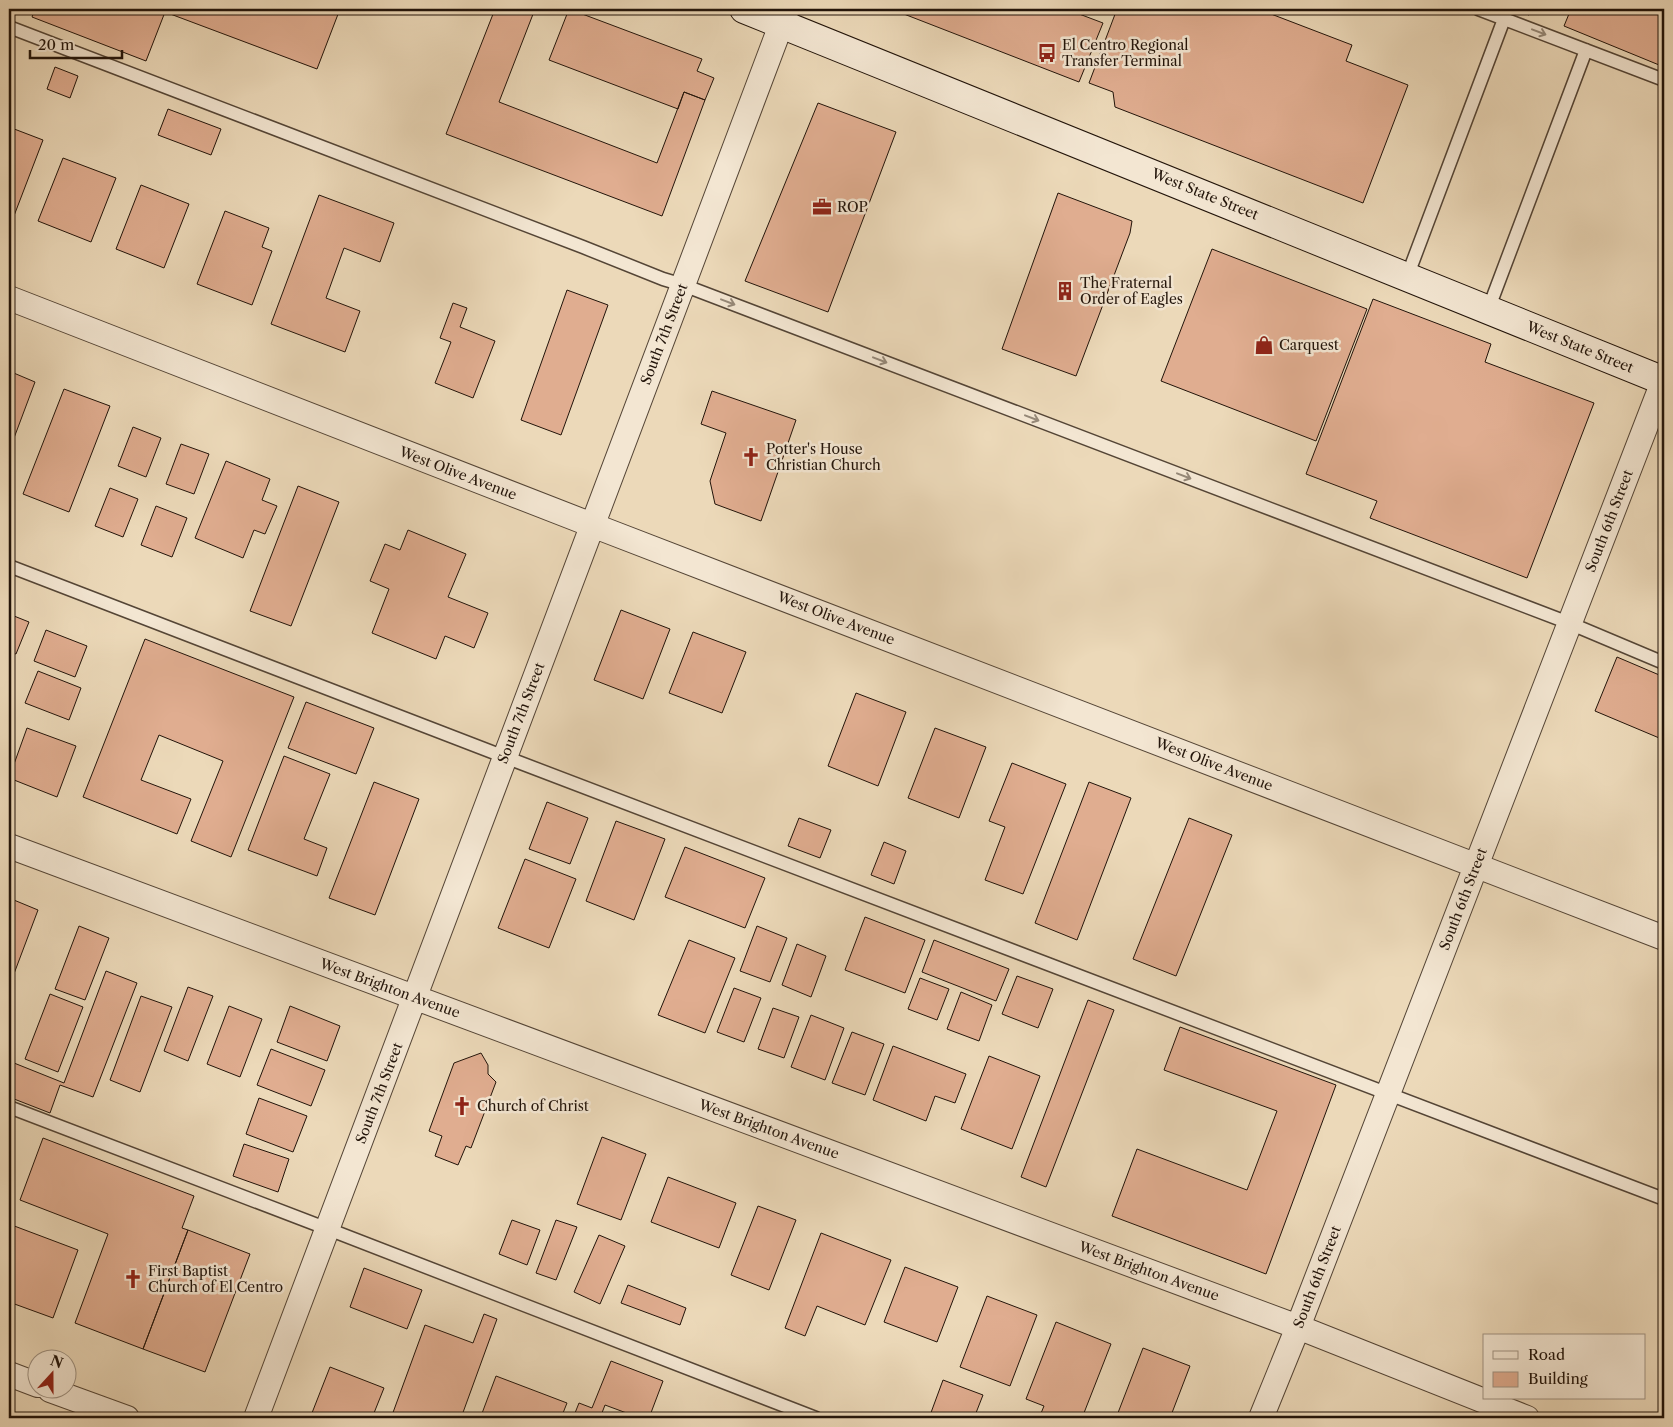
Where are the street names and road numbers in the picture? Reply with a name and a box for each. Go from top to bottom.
street label: West State Street [1148,164,1261,224]
street label: South 7th Street [636,281,692,387]
street label: West State Street [1523,317,1636,377]
street label: West Olive Avenue [396,442,519,504]
street label: South 6th Street [1581,467,1637,575]
street label: West Olive Avenue [774,587,897,649]
street label: South 7th Street [493,660,549,766]
street label: West Olive Avenue [1152,733,1275,795]
street label: South 6th Street [1435,845,1491,953]
street label: West Brighton Avenue [316,954,463,1022]
street label: South 7th Street [351,1040,407,1146]
street label: West Brighton Avenue [695,1095,842,1163]
street label: South 6th Street [1289,1223,1345,1331]
street label: West Brighton Avenue [1075,1237,1222,1305]

